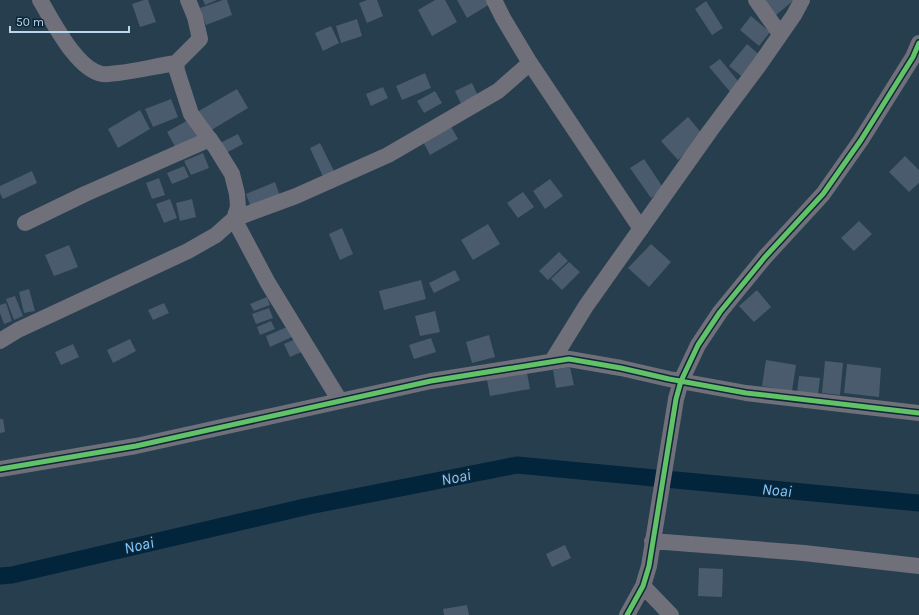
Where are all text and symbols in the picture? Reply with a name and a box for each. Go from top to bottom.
scale bar [10,8,129,34]
text: 50 m [16,15,44,29]
water label: Noai [439,465,473,489]
water label: Noai [761,479,793,501]
water label: Noai [122,532,156,558]

